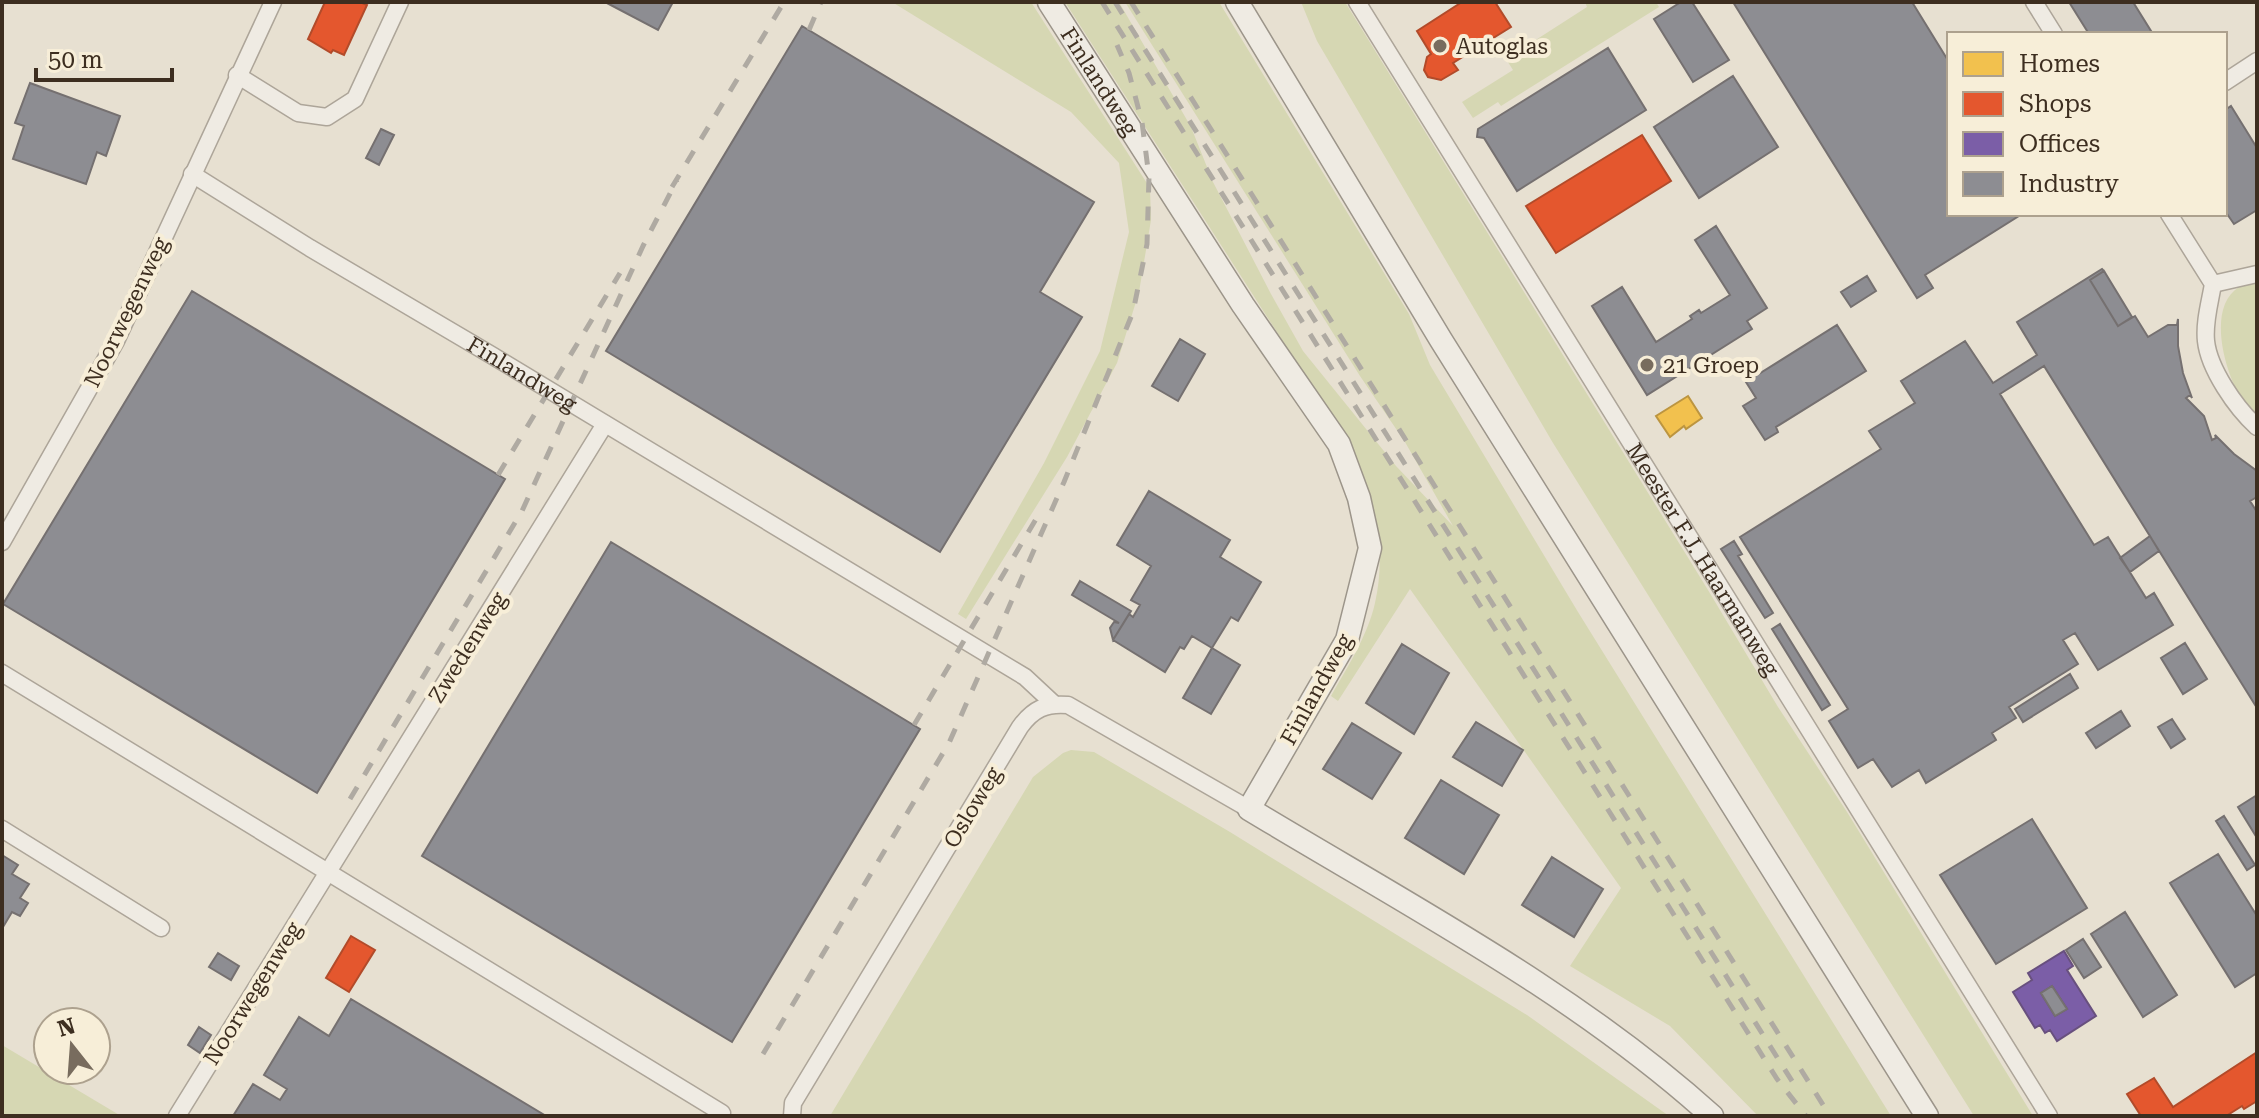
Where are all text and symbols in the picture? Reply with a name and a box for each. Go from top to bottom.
street label: Finlandweg [1055,23,1143,141]
scale bar [36,32,172,82]
legend [1947,32,2227,216]
place label: Autoglas [1456,34,1548,59]
marker: Autoglas [1431,37,1449,55]
text: 50 m [48,46,103,74]
text: Homes [2019,50,2100,78]
text: Shops [2019,90,2091,118]
text: Offices [2019,130,2100,158]
text: Industry [2019,170,2120,198]
street label: Noorwegenweg [79,233,174,391]
street label: Finlandweg [463,332,582,417]
place label: 21 Groep [1663,353,1759,378]
marker: 21 Groep [1638,356,1656,374]
street label: Meester F.J. Haarmanweg [1621,439,1784,681]
street label: Zwedenweg [423,587,512,707]
street label: Finlandweg [1276,629,1358,749]
street label: Osloweg [939,762,1007,852]
street label: Noorwegenweg [198,917,307,1069]
north arrow [32,1006,112,1086]
text: N [55,1013,78,1042]

